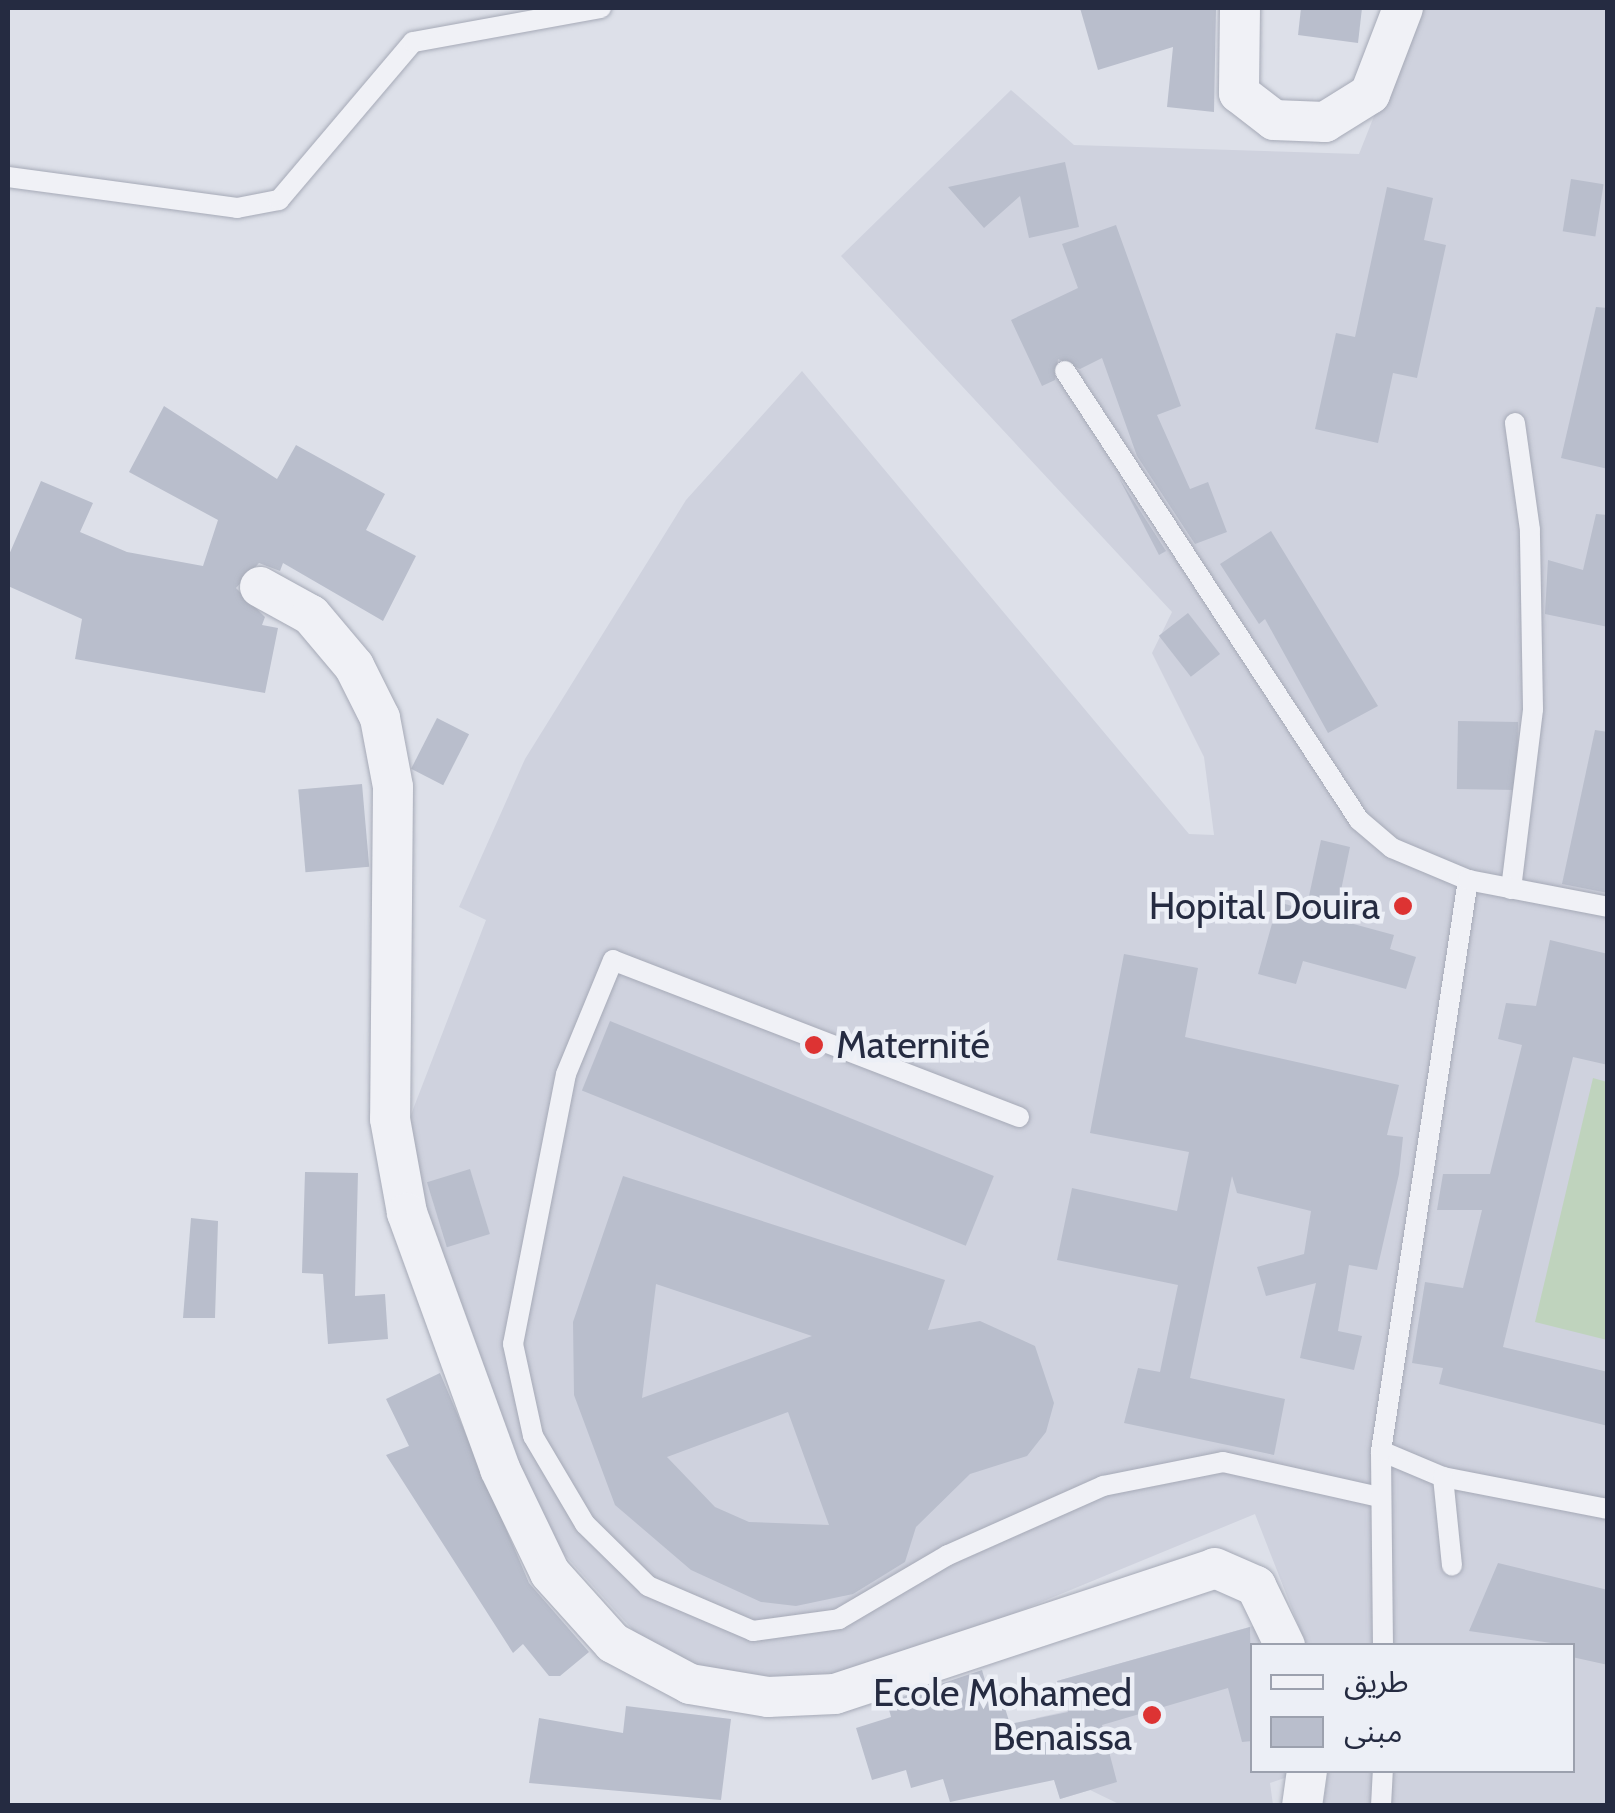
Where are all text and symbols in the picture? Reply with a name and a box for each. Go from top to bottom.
place label: Hopital Douira [1149,883,1380,929]
marker: Hopital Douira [1390,893,1416,919]
place label: Maternité [836,1022,990,1068]
marker: Maternité [801,1032,827,1058]
legend [1250,1643,1575,1773]
text: طريق [1344,1663,1409,1700]
place label: Ecole Mohamed Benaissa [873,1670,1132,1760]
marker: Ecole Mohamed Benaissa [1141,1704,1163,1726]
text: مبنى [1344,1713,1402,1750]

